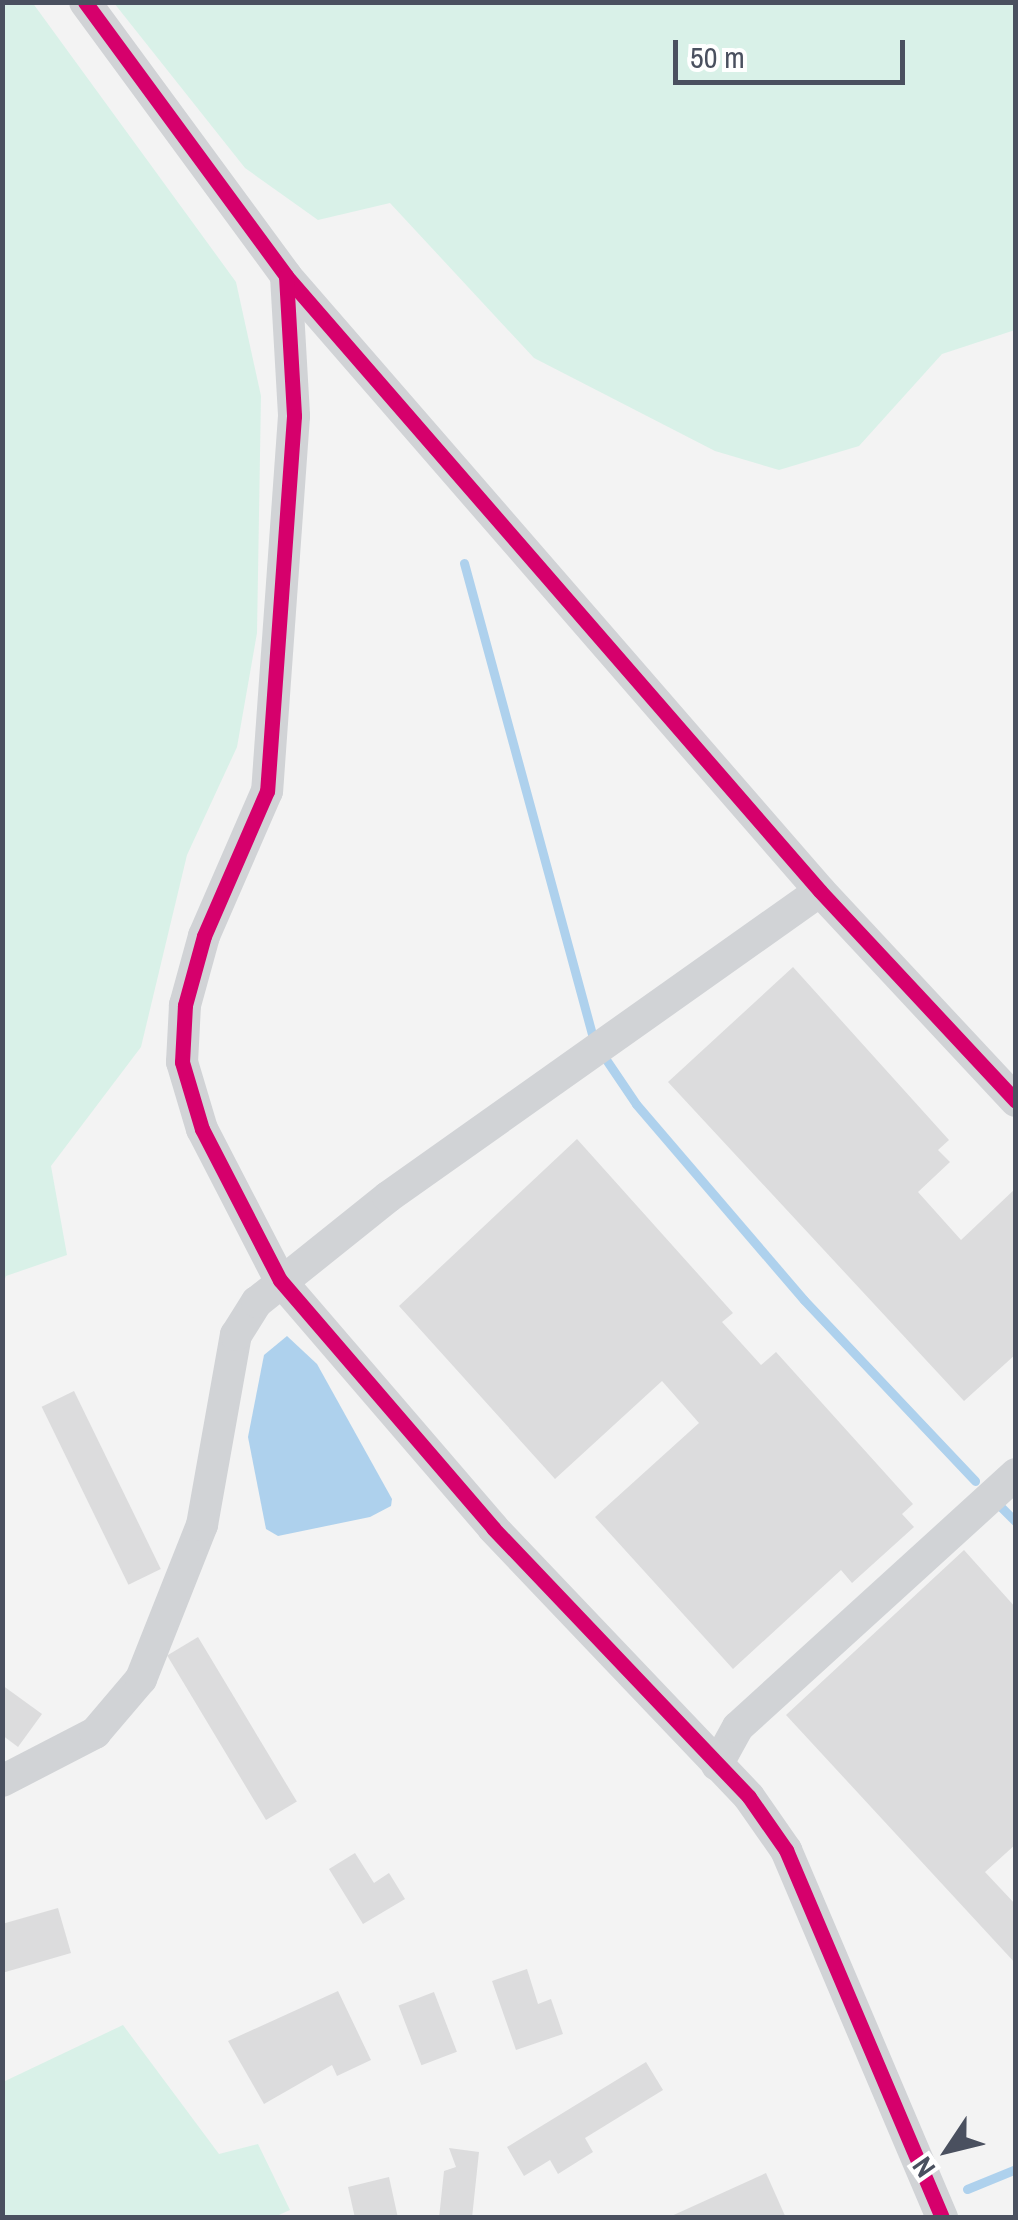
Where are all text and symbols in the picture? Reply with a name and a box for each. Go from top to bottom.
scale bar [678,20,910,82]
text: 50 m [690,37,745,77]
north arrow [898,2100,998,2200]
text: N [903,2150,944,2185]

